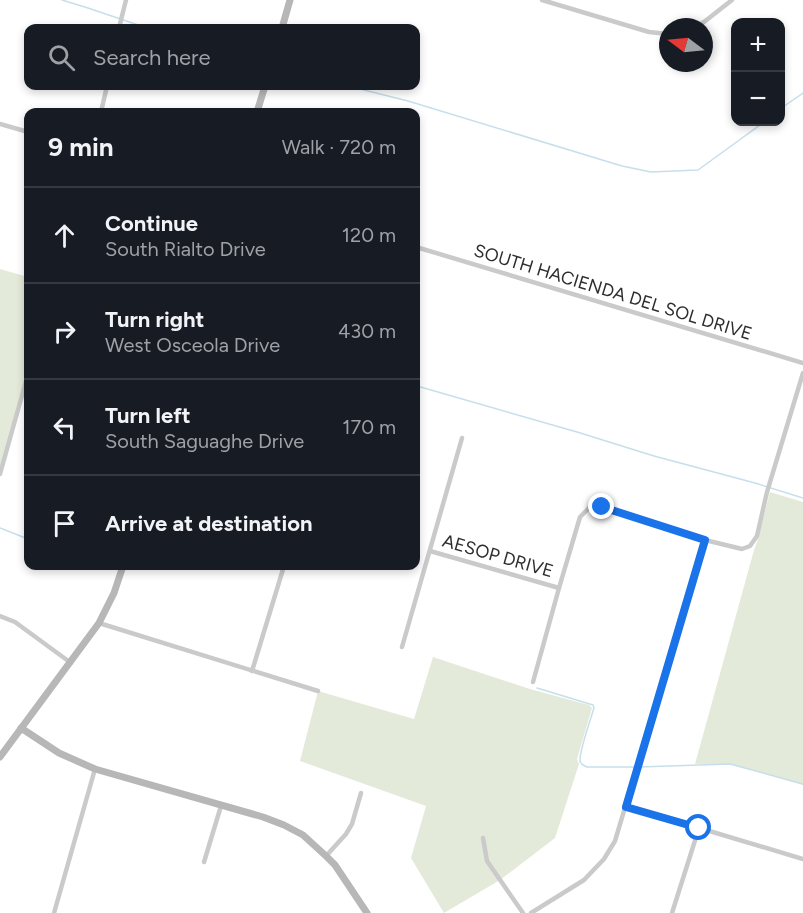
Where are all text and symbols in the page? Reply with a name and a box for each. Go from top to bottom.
north arrow [659,18,713,72]
map controls [731,18,785,126]
button: + [731,18,785,72]
search box [24,24,420,90]
icon: search [45,41,78,74]
text: Search here [93,44,211,71]
button: − [731,72,785,126]
text: 9 min [48,131,114,163]
text: Walk · 720 m [282,135,396,159]
text: Continue [105,210,198,237]
icon: ahead [48,219,81,252]
text: 120 m [342,223,396,247]
text: South Rialto Drive [105,237,266,261]
street label: SOUTH HACIENDA DEL SOL DRIVE [471,239,755,345]
text: Turn right [105,306,204,333]
icon: right [48,315,81,348]
text: 430 m [338,319,396,343]
text: West Osceola Drive [105,333,280,357]
text: Turn left [105,402,191,429]
icon: left [48,411,81,444]
text: 170 m [342,415,396,439]
text: South Saguaghe Drive [105,429,304,453]
route end [588,493,614,519]
icon: arrive [48,507,81,540]
text: Arrive at destination [105,510,313,537]
street label: AESOP DRIVE [440,530,556,582]
route start [685,814,711,840]

